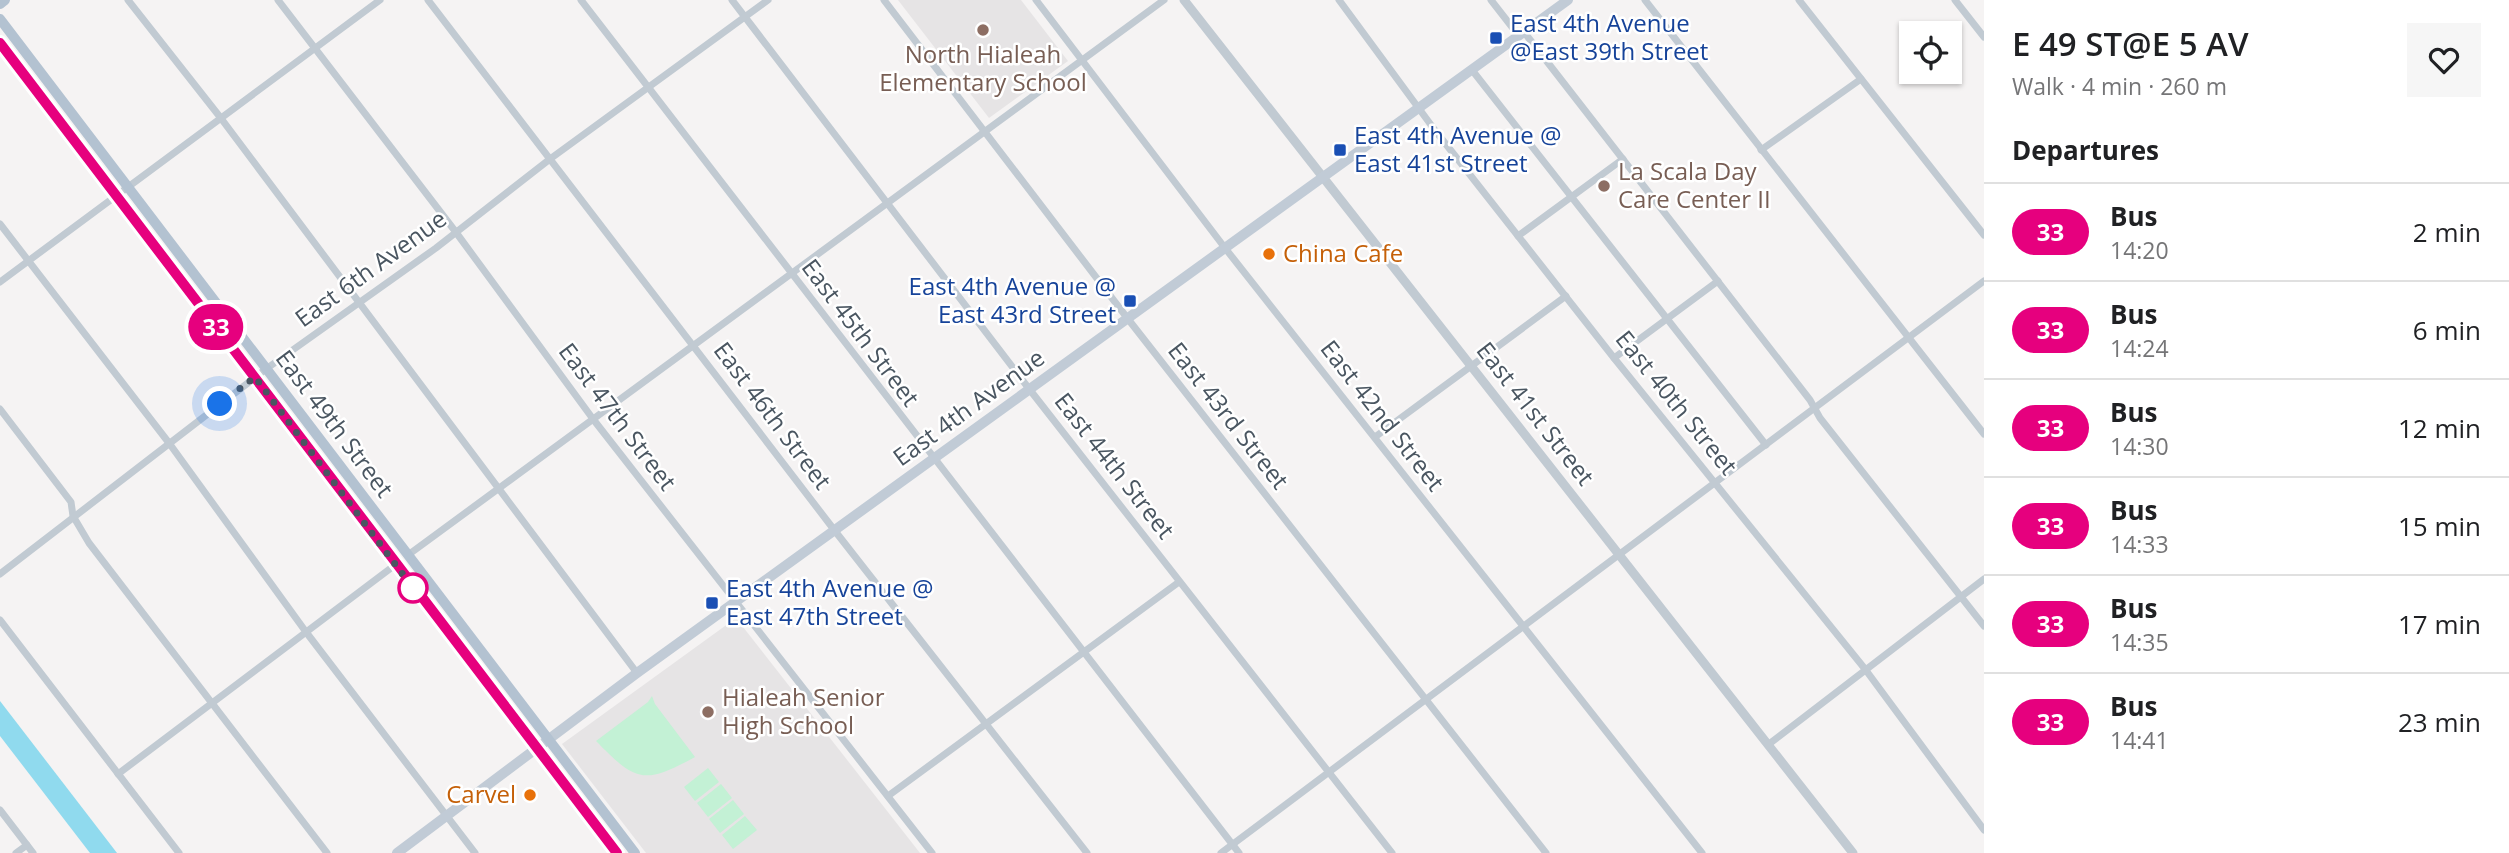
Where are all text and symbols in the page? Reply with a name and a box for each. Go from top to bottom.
place label: East 4th Avenue @East 39th Street [1510,6,1708,67]
map controls [1899,21,1962,84]
button: locate [1899,21,1962,84]
text: E 49 ST@E 5 AV [2012,21,2249,66]
marker: North Hialeah Elementary School [975,22,991,38]
button: heart [2407,23,2481,97]
marker: East 4th Avenue @East 39th Street [1488,30,1504,46]
place label: North Hialeah Elementary School [879,37,1087,98]
text: Walk · 4 min · 260 m [2012,70,2227,102]
place label: East 4th Avenue @ East 41st Street [1354,118,1561,179]
text: Departures [2012,132,2159,168]
marker: East 4th Avenue @ East 41st Street [1332,142,1348,158]
place label: La Scala Day Care Center II [1618,154,1771,215]
marker: La Scala Day Care Center II [1596,178,1612,194]
text: Bus [2110,198,2157,234]
street label: East 6th Avenue [288,202,453,334]
text: 2 min [2413,214,2481,250]
text: 33 [2037,215,2064,248]
text: 14:20 [2110,234,2169,266]
place label: China Cafe [1283,236,1403,269]
marker: China Cafe [1261,246,1277,262]
street label: East 45th Street [795,252,928,413]
place label: East 4th Avenue @ East 43rd Street [909,269,1116,330]
marker: East 4th Avenue @ East 43rd Street [1122,293,1138,309]
text: Bus [2110,296,2157,332]
line badge: 33 [184,304,248,350]
text: 33 [202,310,230,343]
text: 6 min [2413,312,2481,348]
text: 33 [2037,313,2064,346]
street label: East 40th Street [1609,323,1746,481]
text: 14:24 [2110,332,2169,364]
street label: East 42nd Street [1314,333,1453,497]
street label: East 46th Street [707,335,840,496]
street label: East 43rd Street [1161,335,1297,495]
street label: East 41st Street [1470,335,1603,492]
street label: East 47th Street [552,336,685,497]
street label: East 4th Avenue [886,341,1051,473]
street label: East 49th Street [269,343,402,504]
street label: East 44th Street [1048,385,1183,545]
your location [202,386,237,421]
text: Bus [2110,394,2157,430]
text: 12 min [2398,410,2481,446]
text: 33 [2037,411,2064,444]
text: 14:30 [2110,430,2169,462]
text: Bus [2110,492,2157,528]
text: 15 min [2398,508,2481,544]
text: 33 [2037,509,2064,542]
text: 14:33 [2110,528,2169,560]
place label: East 4th Avenue @ East 47th Street [726,571,933,632]
unlabelled marker [398,573,428,603]
text: Bus [2110,590,2157,626]
marker: East 4th Avenue @ East 47th Street [704,595,720,611]
text: 17 min [2398,606,2481,642]
text: 33 [2037,607,2064,640]
text: 14:35 [2110,626,2169,658]
place label: Hialeah Senior High School [722,680,885,741]
text: Bus [2110,688,2157,724]
marker: Hialeah Senior High School [700,704,716,720]
text: 23 min [2398,704,2481,740]
text: 33 [2037,705,2064,738]
text: 14:41 [2110,724,2169,756]
place label: Carvel [446,777,516,810]
marker: Carvel [522,787,538,803]

